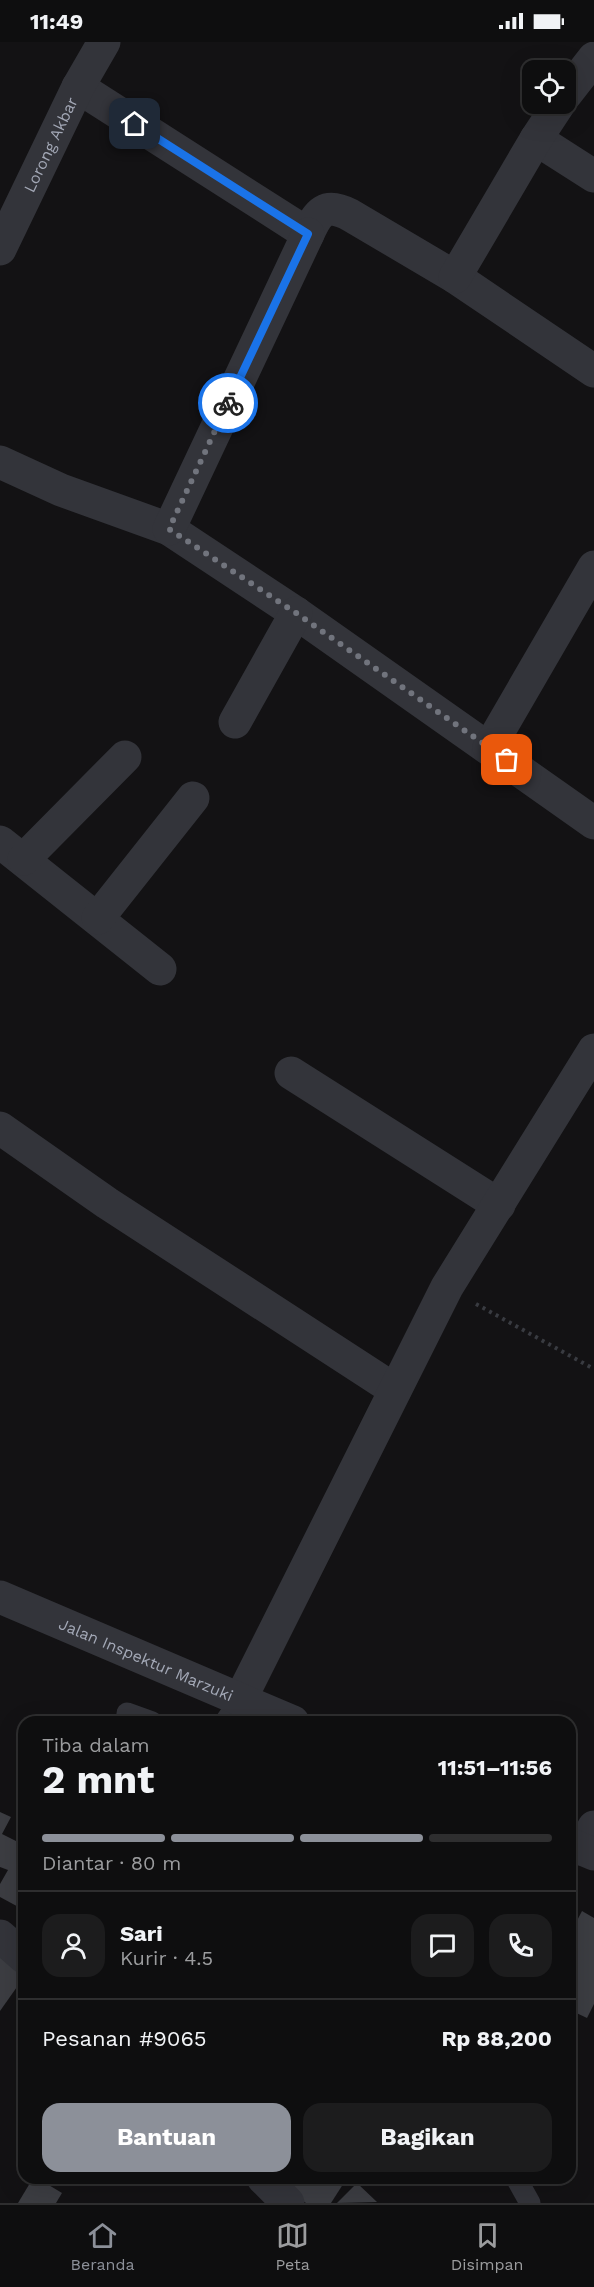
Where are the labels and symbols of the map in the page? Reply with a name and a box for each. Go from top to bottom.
street label: Lorong Akbar [20,94,82,195]
pin [109,98,160,149]
courier [198,373,258,433]
pin [481,734,532,785]
street label: Jalan Inspektur Marzuki [56,1614,236,1705]

